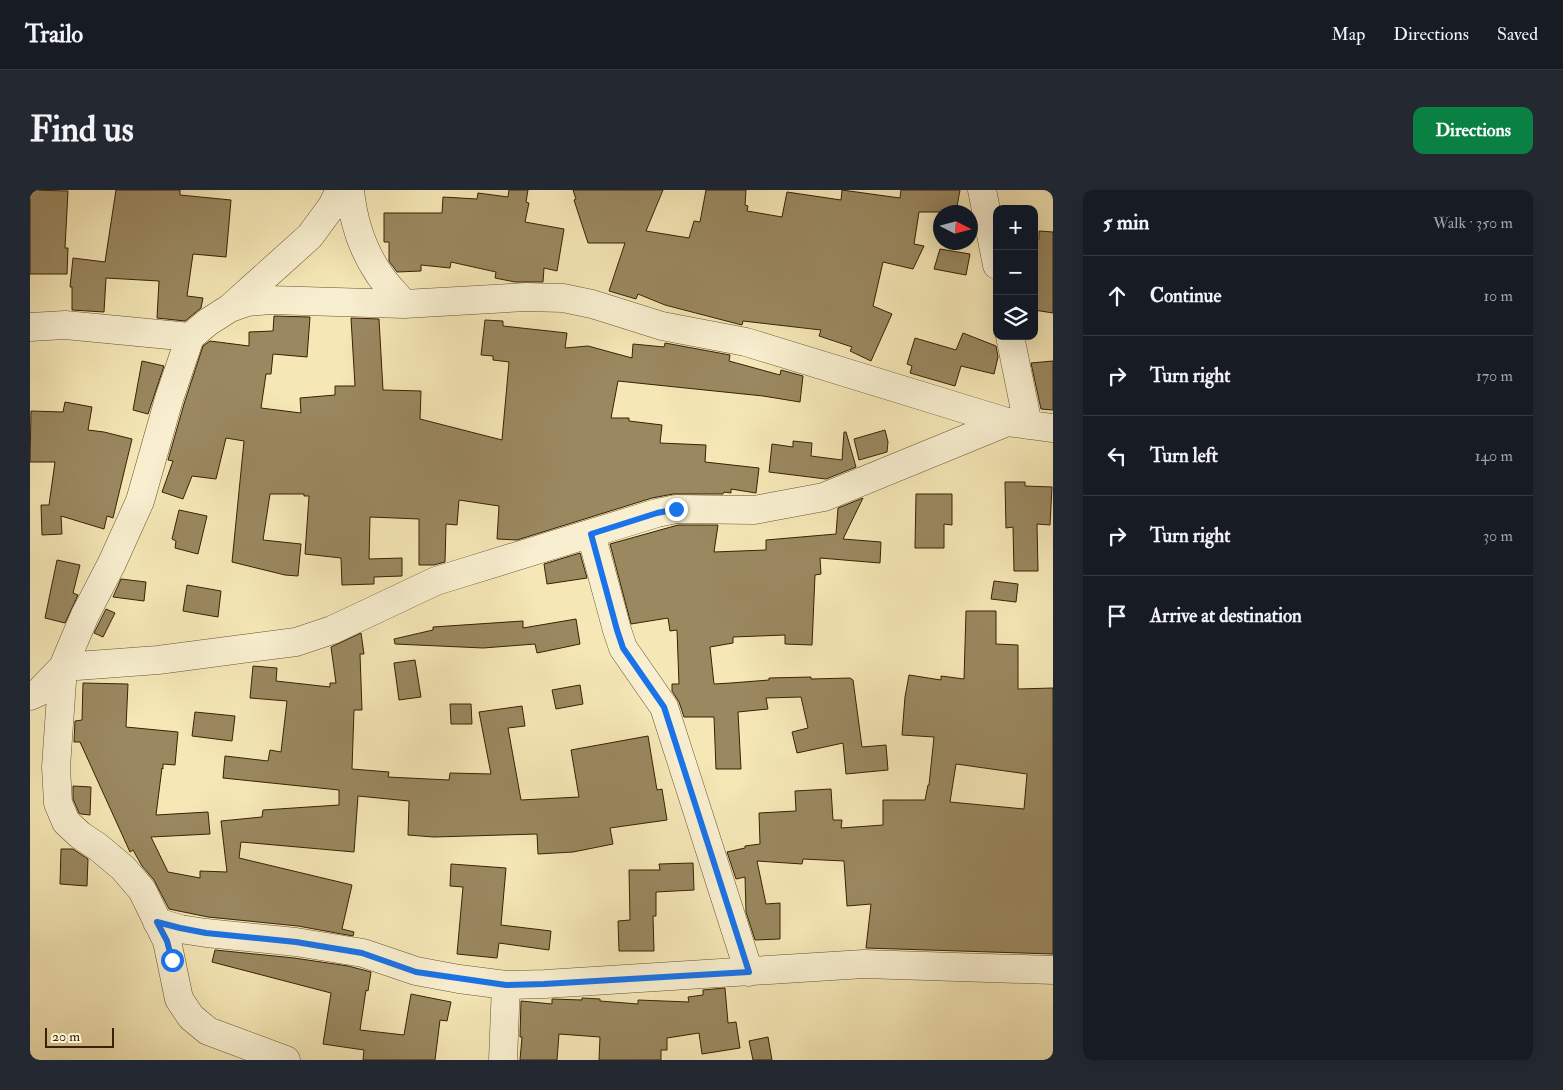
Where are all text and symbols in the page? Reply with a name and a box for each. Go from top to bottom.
text: Trailo [25,19,83,50]
text: Map [1332,23,1365,46]
text: Directions [1393,23,1469,46]
text: Saved [1497,23,1538,46]
button: Directions [1413,107,1533,154]
text: Find us [30,108,134,152]
north arrow [933,205,978,250]
map controls [993,205,1038,340]
button: + [993,205,1038,250]
text: 5 min [1103,209,1149,236]
text: Walk · 350 m [1433,213,1513,233]
button: − [993,250,1038,295]
icon: ahead [1103,282,1131,310]
text: Continue [1150,284,1221,308]
text: 10 m [1483,286,1513,306]
button: layers [993,295,1038,340]
icon: right [1103,362,1131,390]
text: Turn right [1150,364,1230,388]
text: 170 m [1476,366,1513,386]
icon: left [1103,442,1131,470]
text: Turn left [1150,444,1218,468]
text: 140 m [1475,446,1513,466]
route end [665,498,688,521]
icon: right [1103,522,1131,550]
text: Turn right [1150,524,1230,548]
text: 30 m [1483,526,1513,546]
icon: arrive [1103,602,1131,630]
text: Arrive at destination [1150,604,1302,628]
route start [161,949,184,972]
scale bar [45,1025,114,1048]
text: 20 m [52,1028,80,1045]

